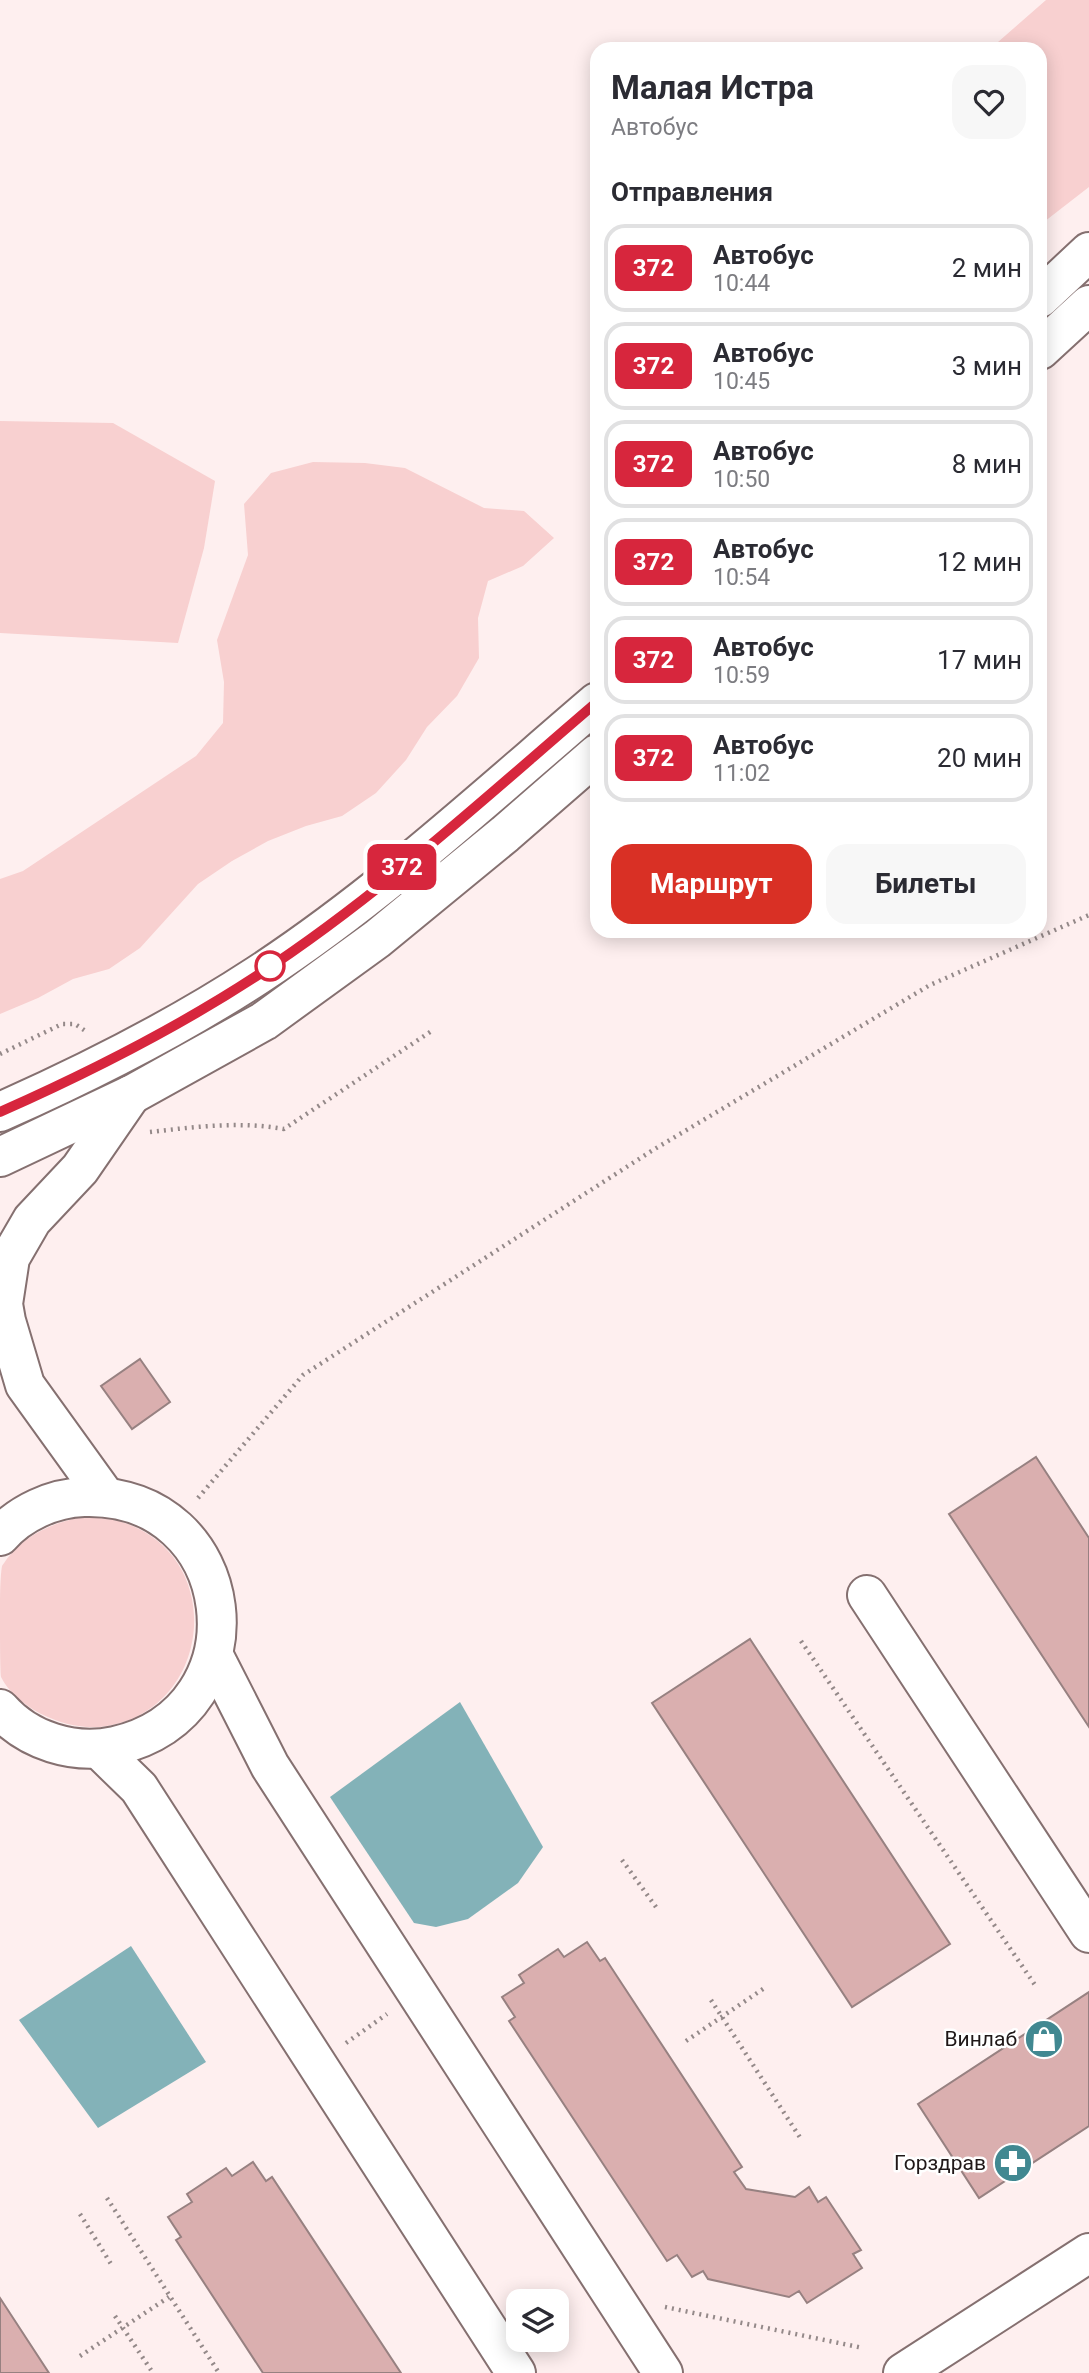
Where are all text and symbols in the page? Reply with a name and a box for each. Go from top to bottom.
button: heart [952,65,1026,139]
text: Малая Истра [611,68,814,107]
text: Автобус [611,114,698,141]
text: Отправления [611,177,773,207]
text: Автобус [713,240,814,270]
text: 2 мин [952,253,1022,283]
text: 372 [633,254,674,282]
text: 10:44 [713,270,770,297]
text: Автобус [713,338,814,368]
text: 3 мин [952,351,1022,381]
text: 372 [633,352,674,380]
text: 10:45 [713,368,770,395]
text: Автобус [713,436,814,466]
text: 8 мин [952,449,1022,479]
text: 372 [633,450,674,478]
text: 10:50 [713,466,770,493]
text: Автобус [713,534,814,564]
text: 12 мин [937,547,1022,577]
text: 372 [633,548,674,576]
text: 10:54 [713,564,770,591]
text: Автобус [713,632,814,662]
text: 17 мин [937,645,1022,675]
text: 372 [633,646,674,674]
text: 10:59 [713,662,770,689]
text: Автобус [713,730,814,760]
text: 20 мин [937,743,1022,773]
text: 372 [633,744,674,772]
text: 11:02 [713,760,770,787]
line badge: 372 [362,844,442,890]
button: Маршрут [611,844,812,924]
button: Билеты [826,844,1026,924]
text: 372 [381,853,423,881]
unlabelled marker [255,951,285,981]
shop icon: Винлаб [1023,2018,1065,2060]
place label: Винлаб [945,2027,1017,2051]
pharmacy icon: Горздрав [992,2142,1034,2184]
place label: Горздрав [894,2151,986,2175]
map controls [506,2289,569,2352]
button: layers [506,2289,569,2352]

